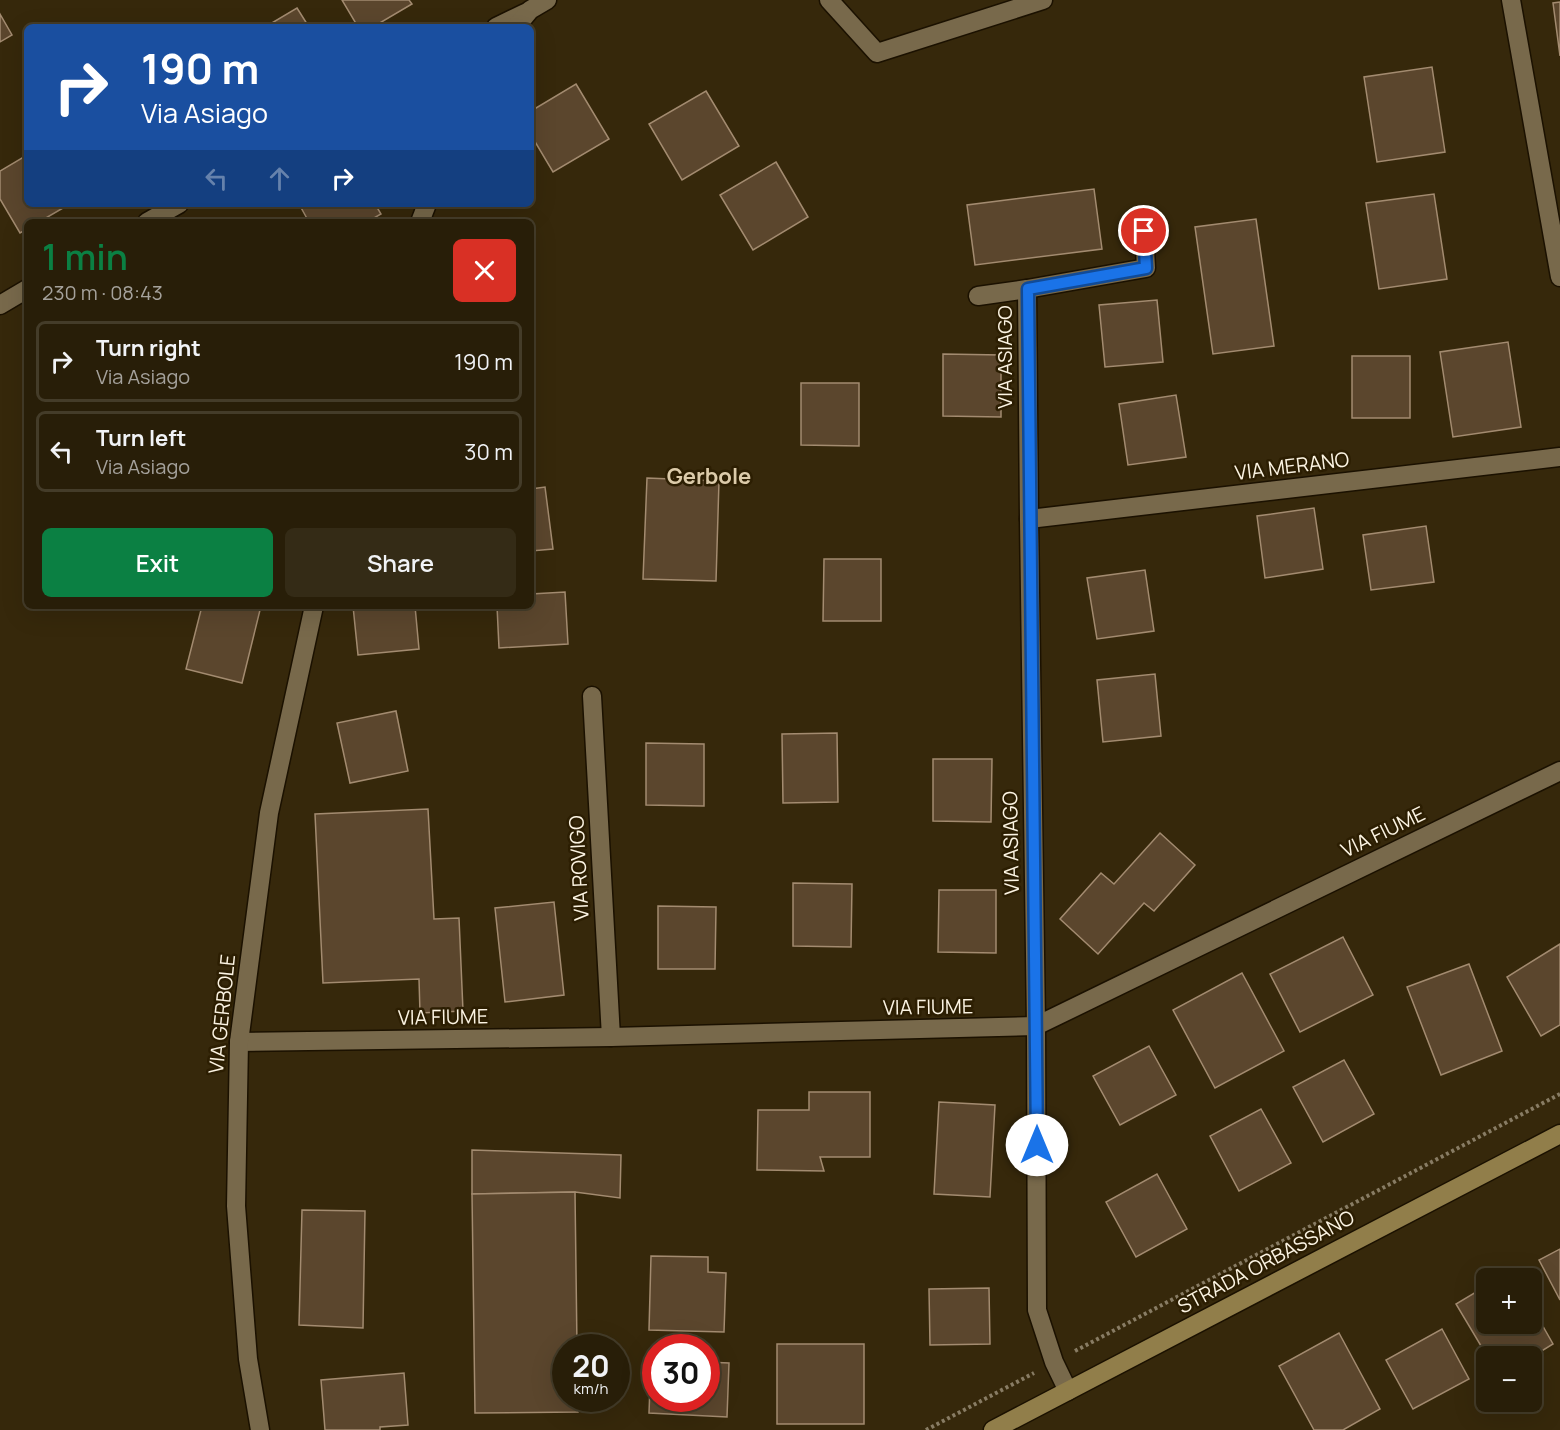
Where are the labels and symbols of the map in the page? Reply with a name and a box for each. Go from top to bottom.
pin [1118,205,1169,256]
street label: VIA ASIAGO [991,305,1018,409]
street label: VIA MERANO [1233,445,1351,486]
district label: Gerbole [667,461,751,491]
street label: VIA ASIAGO [996,791,1025,895]
street label: VIA FIUME [1336,800,1429,864]
street label: VIA ROVIGO [562,815,595,921]
street label: VIA GERBOLE [202,953,241,1075]
street label: VIA FIUME [883,992,973,1021]
street label: VIA FIUME [398,1002,488,1031]
position arrow [1005,1113,1069,1177]
street label: STRADA ORBASSANO [1173,1203,1359,1320]
speed limit sign: 30 [642,1334,720,1412]

